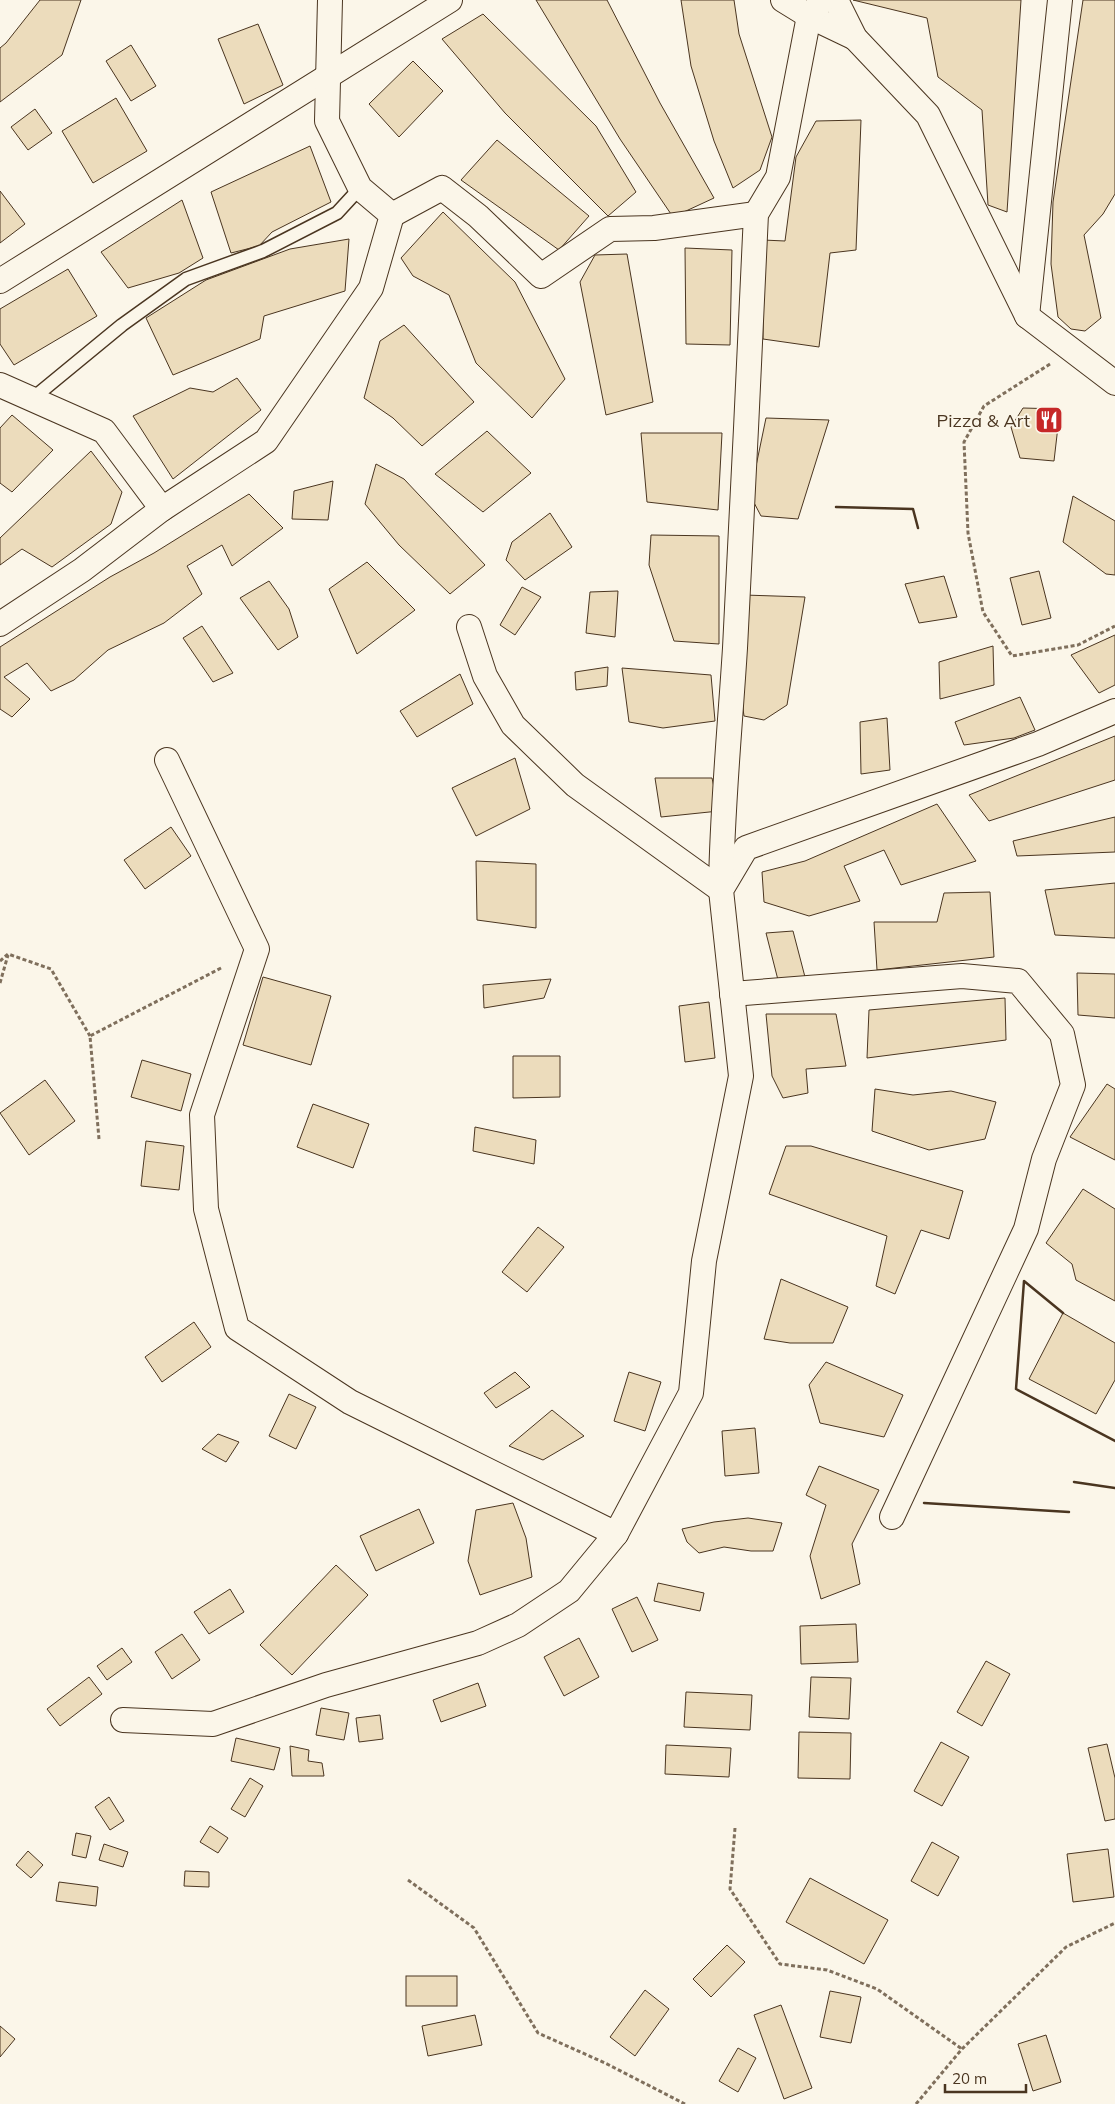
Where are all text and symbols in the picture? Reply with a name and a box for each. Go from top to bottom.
restaurant icon: Pizza & Art [1034,405,1064,435]
place label: Pizza & Art [937,409,1030,432]
scale bar [945,2062,1026,2094]
text: 20 m [952,2069,987,2088]

